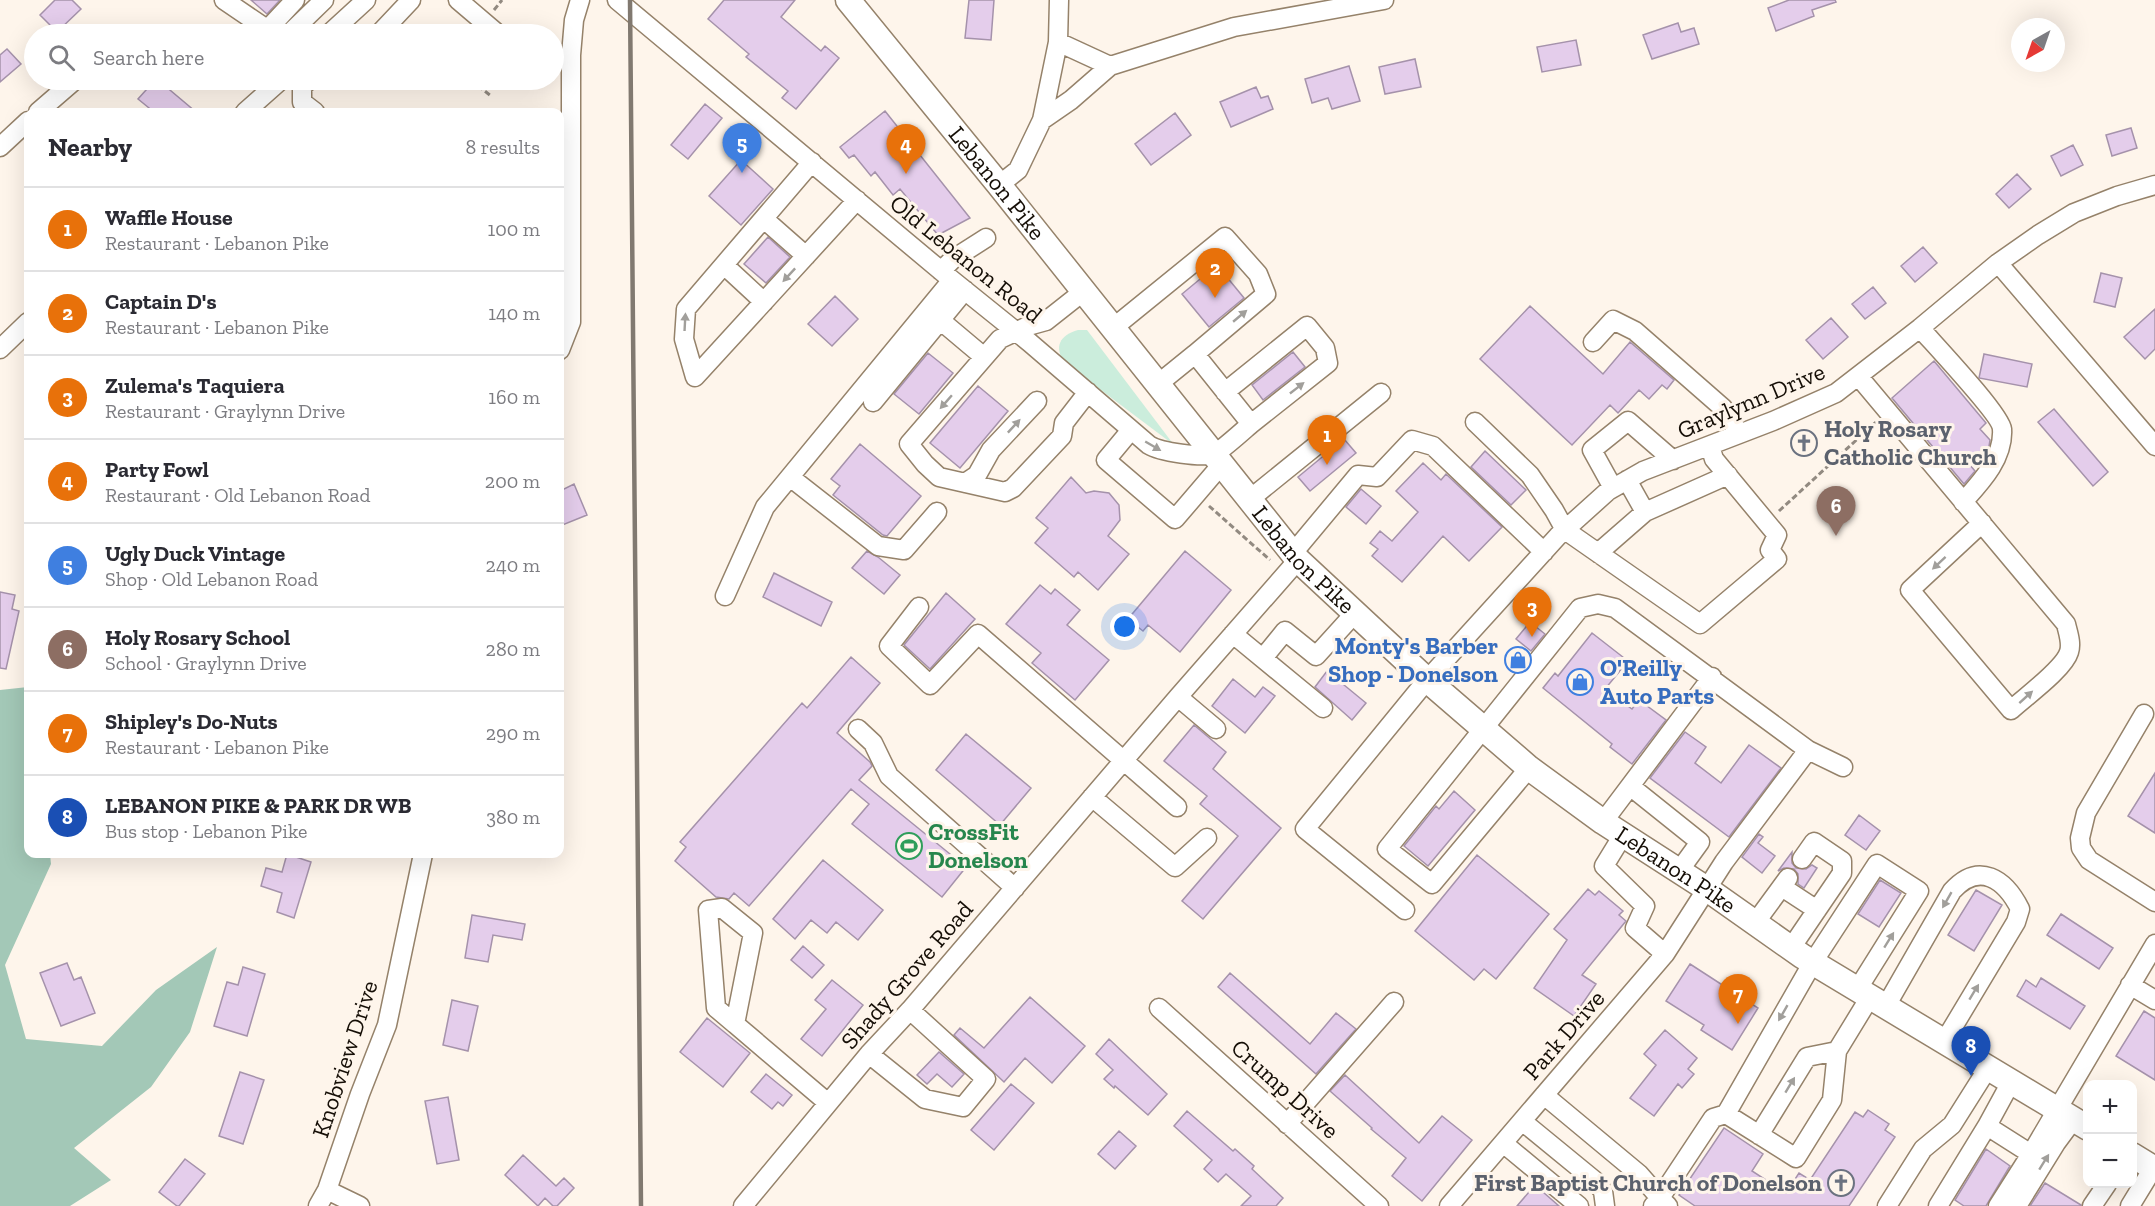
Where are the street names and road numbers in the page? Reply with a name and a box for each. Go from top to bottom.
street label: Lebanon Pike [943,120,1052,245]
street label: Old Lebanon Road [884,188,1048,329]
street label: Graylynn Drive [1673,356,1829,445]
street label: Lebanon Pike [1246,500,1361,620]
street label: Lebanon Pike [1611,819,1742,919]
street label: Shady Grove Road [834,895,979,1055]
street label: Knobview Drive [305,977,384,1141]
street label: Park Drive [1517,984,1611,1086]
street label: Crump Drive [1226,1033,1345,1145]

